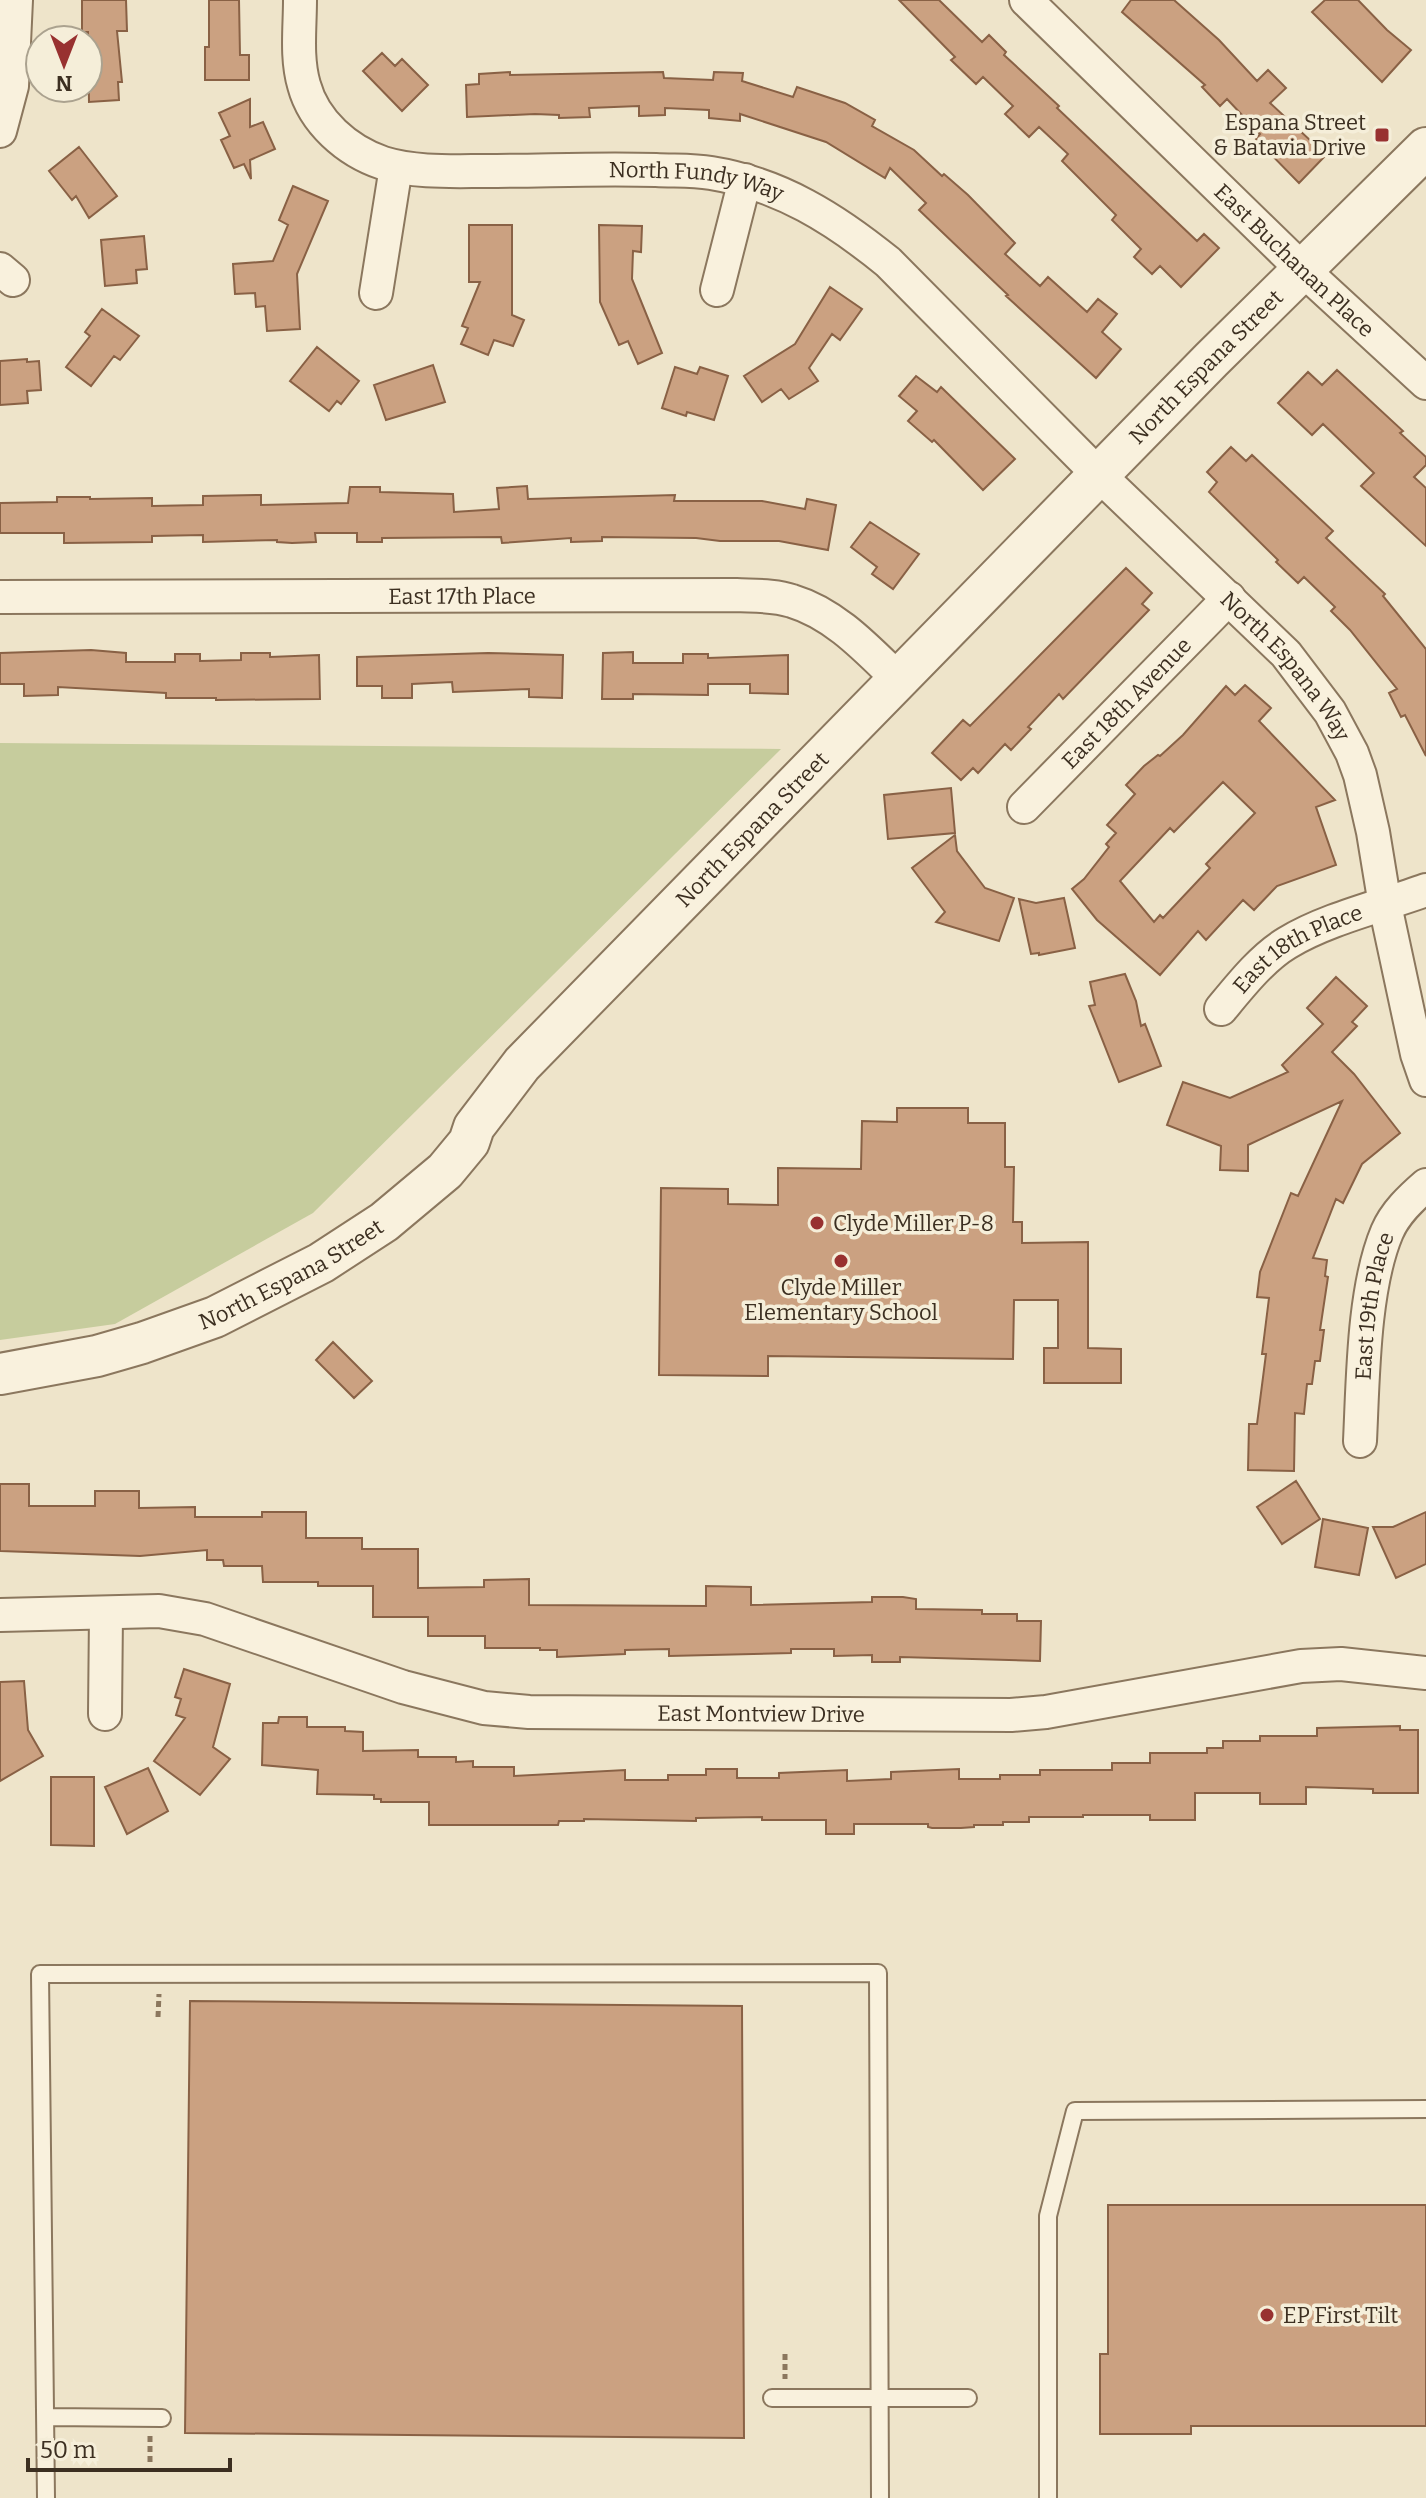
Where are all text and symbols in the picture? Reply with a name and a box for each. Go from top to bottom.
north arrow [24,24,104,104]
text: N [55,70,72,97]
place label: Espana Street & Batavia Drive [1213,109,1366,161]
marker: Espana Street & Batavia Drive [1373,126,1391,144]
street label: North Fundy Way [609,156,788,207]
street label: East Buchanan Place [1209,178,1380,343]
street label: North Espana Street [1124,284,1289,450]
street label: East 17th Place [388,583,536,610]
street label: North Espana Way [1215,586,1356,746]
street label: East 18th Avenue [1056,632,1197,774]
street label: North Espana Street [670,746,834,913]
street label: East 18th Place [1227,899,1366,999]
place label: Clyde Miller P-8 [833,1210,994,1237]
street label: North Espana Street [195,1213,389,1336]
marker: Clyde Miller P-8 [808,1214,826,1232]
street label: East 19th Place [1350,1228,1400,1381]
marker: Clyde Miller Elementary School [832,1252,850,1270]
place label: Clyde Miller Elementary School [744,1274,938,1326]
street label: East Montview Drive [657,1700,865,1728]
place label: EP First Tilt [1283,2302,1398,2329]
marker: EP First Tilt [1258,2306,1276,2324]
scale bar [28,2422,230,2472]
text: 50 m [40,2436,96,2464]

